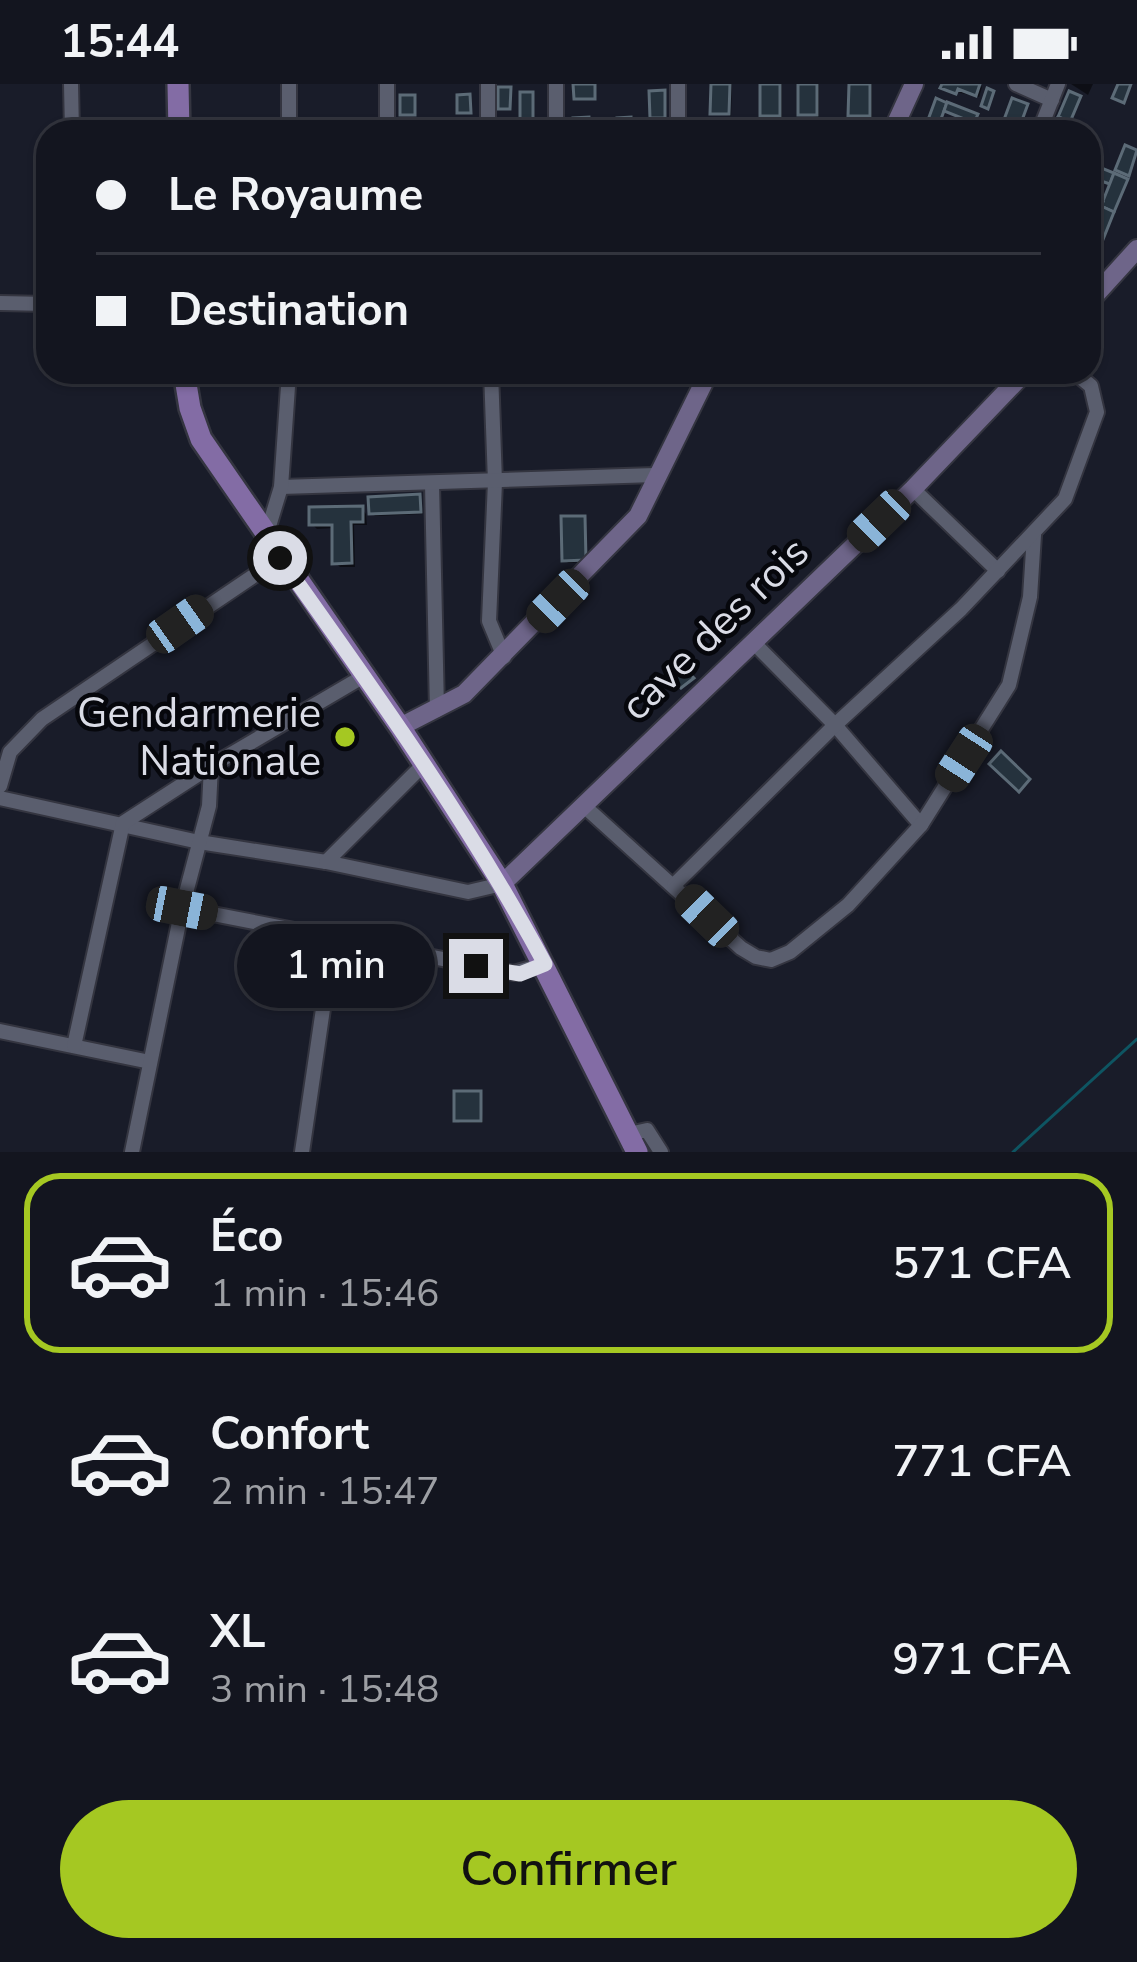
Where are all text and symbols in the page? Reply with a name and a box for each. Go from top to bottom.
text: 15:44 [60,12,179,73]
text: Le Royaume [168,165,423,226]
text: Destination [168,280,409,341]
car [841,483,917,559]
street label: cave des rois [608,525,822,733]
route start [253,531,307,585]
car [520,563,596,639]
car [140,589,220,659]
place label: Gendarmerie Nationale [77,685,321,790]
car [929,718,999,798]
marker: Gendarmerie Nationale [332,724,358,750]
car [669,878,745,954]
car [143,883,221,933]
callout: 1 min [236,924,434,1008]
text: 1 min [286,939,386,992]
route end [449,939,503,993]
text: Éco [210,1206,283,1267]
icon: car [66,1209,174,1317]
text: 571 CFA [892,1233,1071,1294]
text: 1 min · 15:46 [210,1267,439,1320]
text: Confort [210,1404,369,1465]
icon: car [66,1407,174,1515]
text: 771 CFA [892,1431,1071,1492]
text: 2 min · 15:47 [210,1465,439,1518]
text: XL [210,1602,266,1663]
icon: car [66,1605,174,1713]
text: 971 CFA [892,1629,1071,1690]
text: 3 min · 15:48 [210,1663,439,1716]
button: Confirmer [60,1800,1077,1938]

